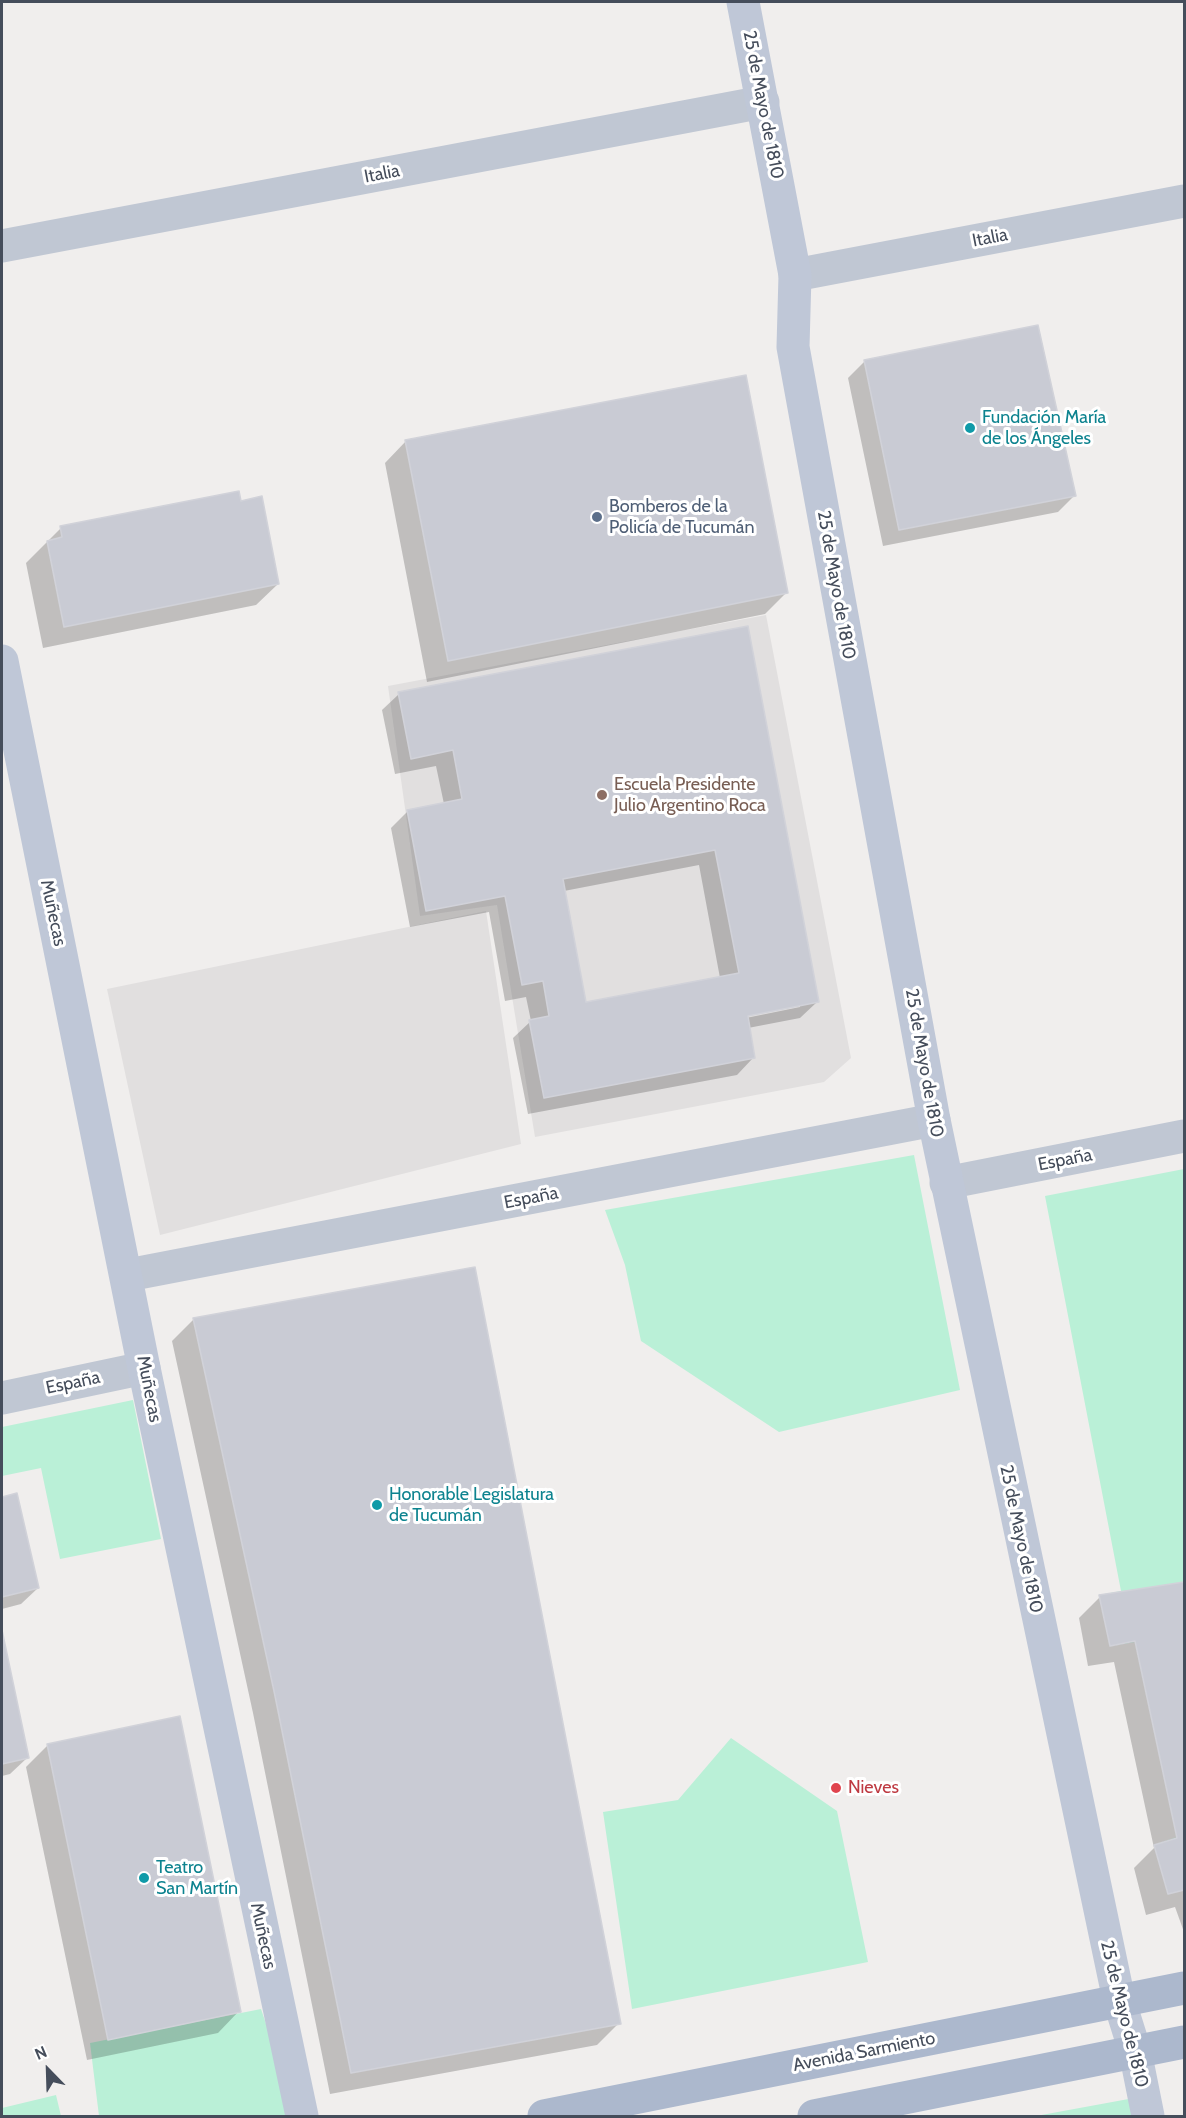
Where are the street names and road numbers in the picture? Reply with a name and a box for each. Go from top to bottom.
street label: 25 de Mayo de 1810 [738,29,788,181]
street label: Italia [362,160,402,188]
street label: Italia [970,224,1010,252]
street label: 25 de Mayo de 1810 [812,509,860,661]
street label: Muñecas [35,878,71,948]
street label: 25 de Mayo de 1810 [900,987,948,1139]
street label: España [1036,1144,1094,1176]
street label: España [502,1182,560,1214]
street label: Muñecas [132,1354,166,1424]
street label: España [44,1367,102,1399]
street label: 25 de Mayo de 1810 [995,1463,1047,1615]
street label: Muñecas [245,1901,281,1971]
street label: 25 de Mayo de 1810 [1095,1938,1153,2090]
street label: Avenida Sarmiento [791,2028,937,2076]

